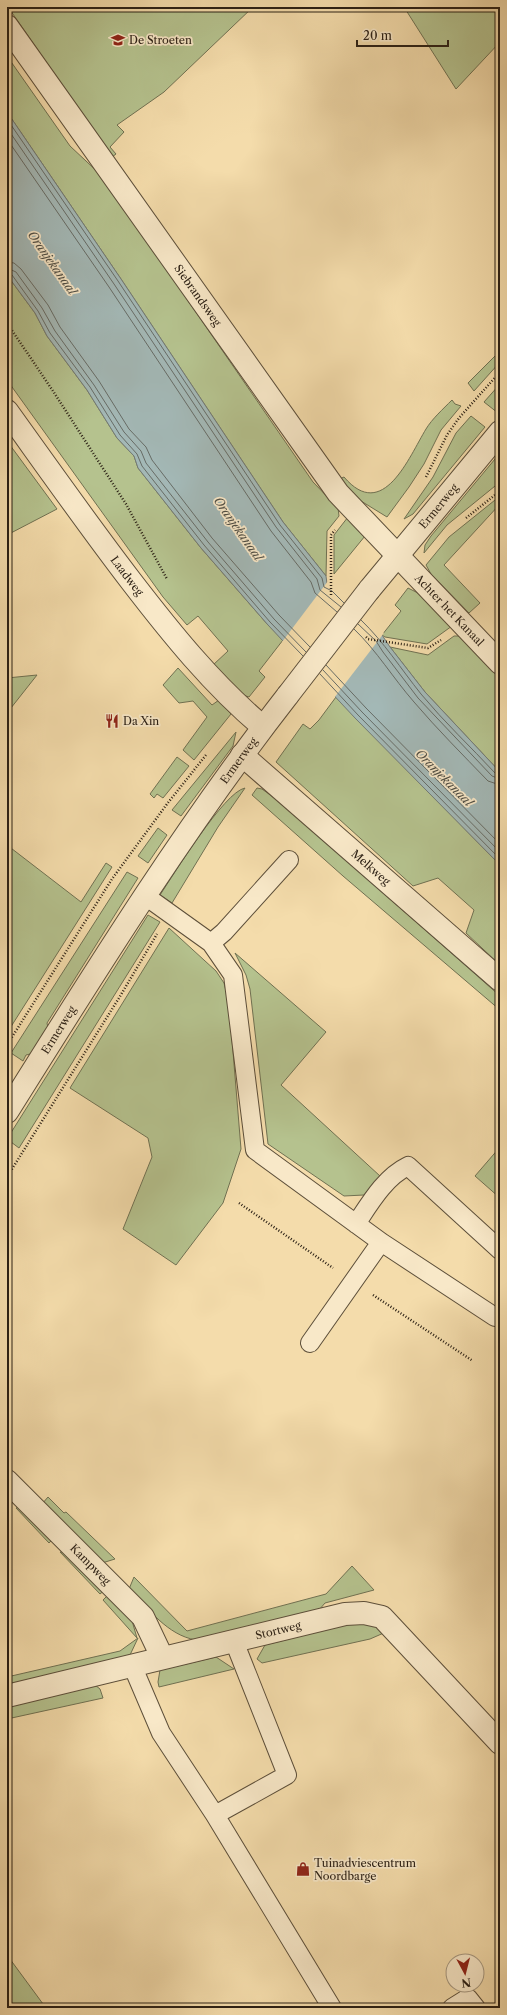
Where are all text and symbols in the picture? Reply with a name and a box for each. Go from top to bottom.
scale bar [357,22,448,48]
text: 20 m [363,28,392,43]
school or university icon: De Stroeten [110,32,126,48]
place label: De Stroeten [129,33,192,47]
water label: Oranjekanaal [25,228,81,299]
street label: Siebrandsweg [171,262,225,329]
street label: Ermerweg [416,481,461,531]
water label: Oranjekanaal [211,494,267,565]
street label: Laadweg [108,553,147,599]
street label: Achter het Kanaal [411,570,488,649]
restaurant icon: Da Xin [104,713,120,729]
place label: Da Xin [123,714,159,728]
street label: Ermerweg [217,734,260,787]
water label: Oranjekanaal [413,746,477,810]
street label: Melkweg [348,847,393,888]
street label: Ermerweg [38,1003,79,1056]
street label: Kampweg [67,1541,114,1588]
street label: Stortweg [254,1618,303,1643]
place label: Tuinadviescentrum Noordbarge [314,1856,417,1883]
shop icon: Tuinadviescentrum Noordbarge [295,1861,311,1877]
north arrow [445,1953,485,1993]
text: N [460,1975,472,1991]

